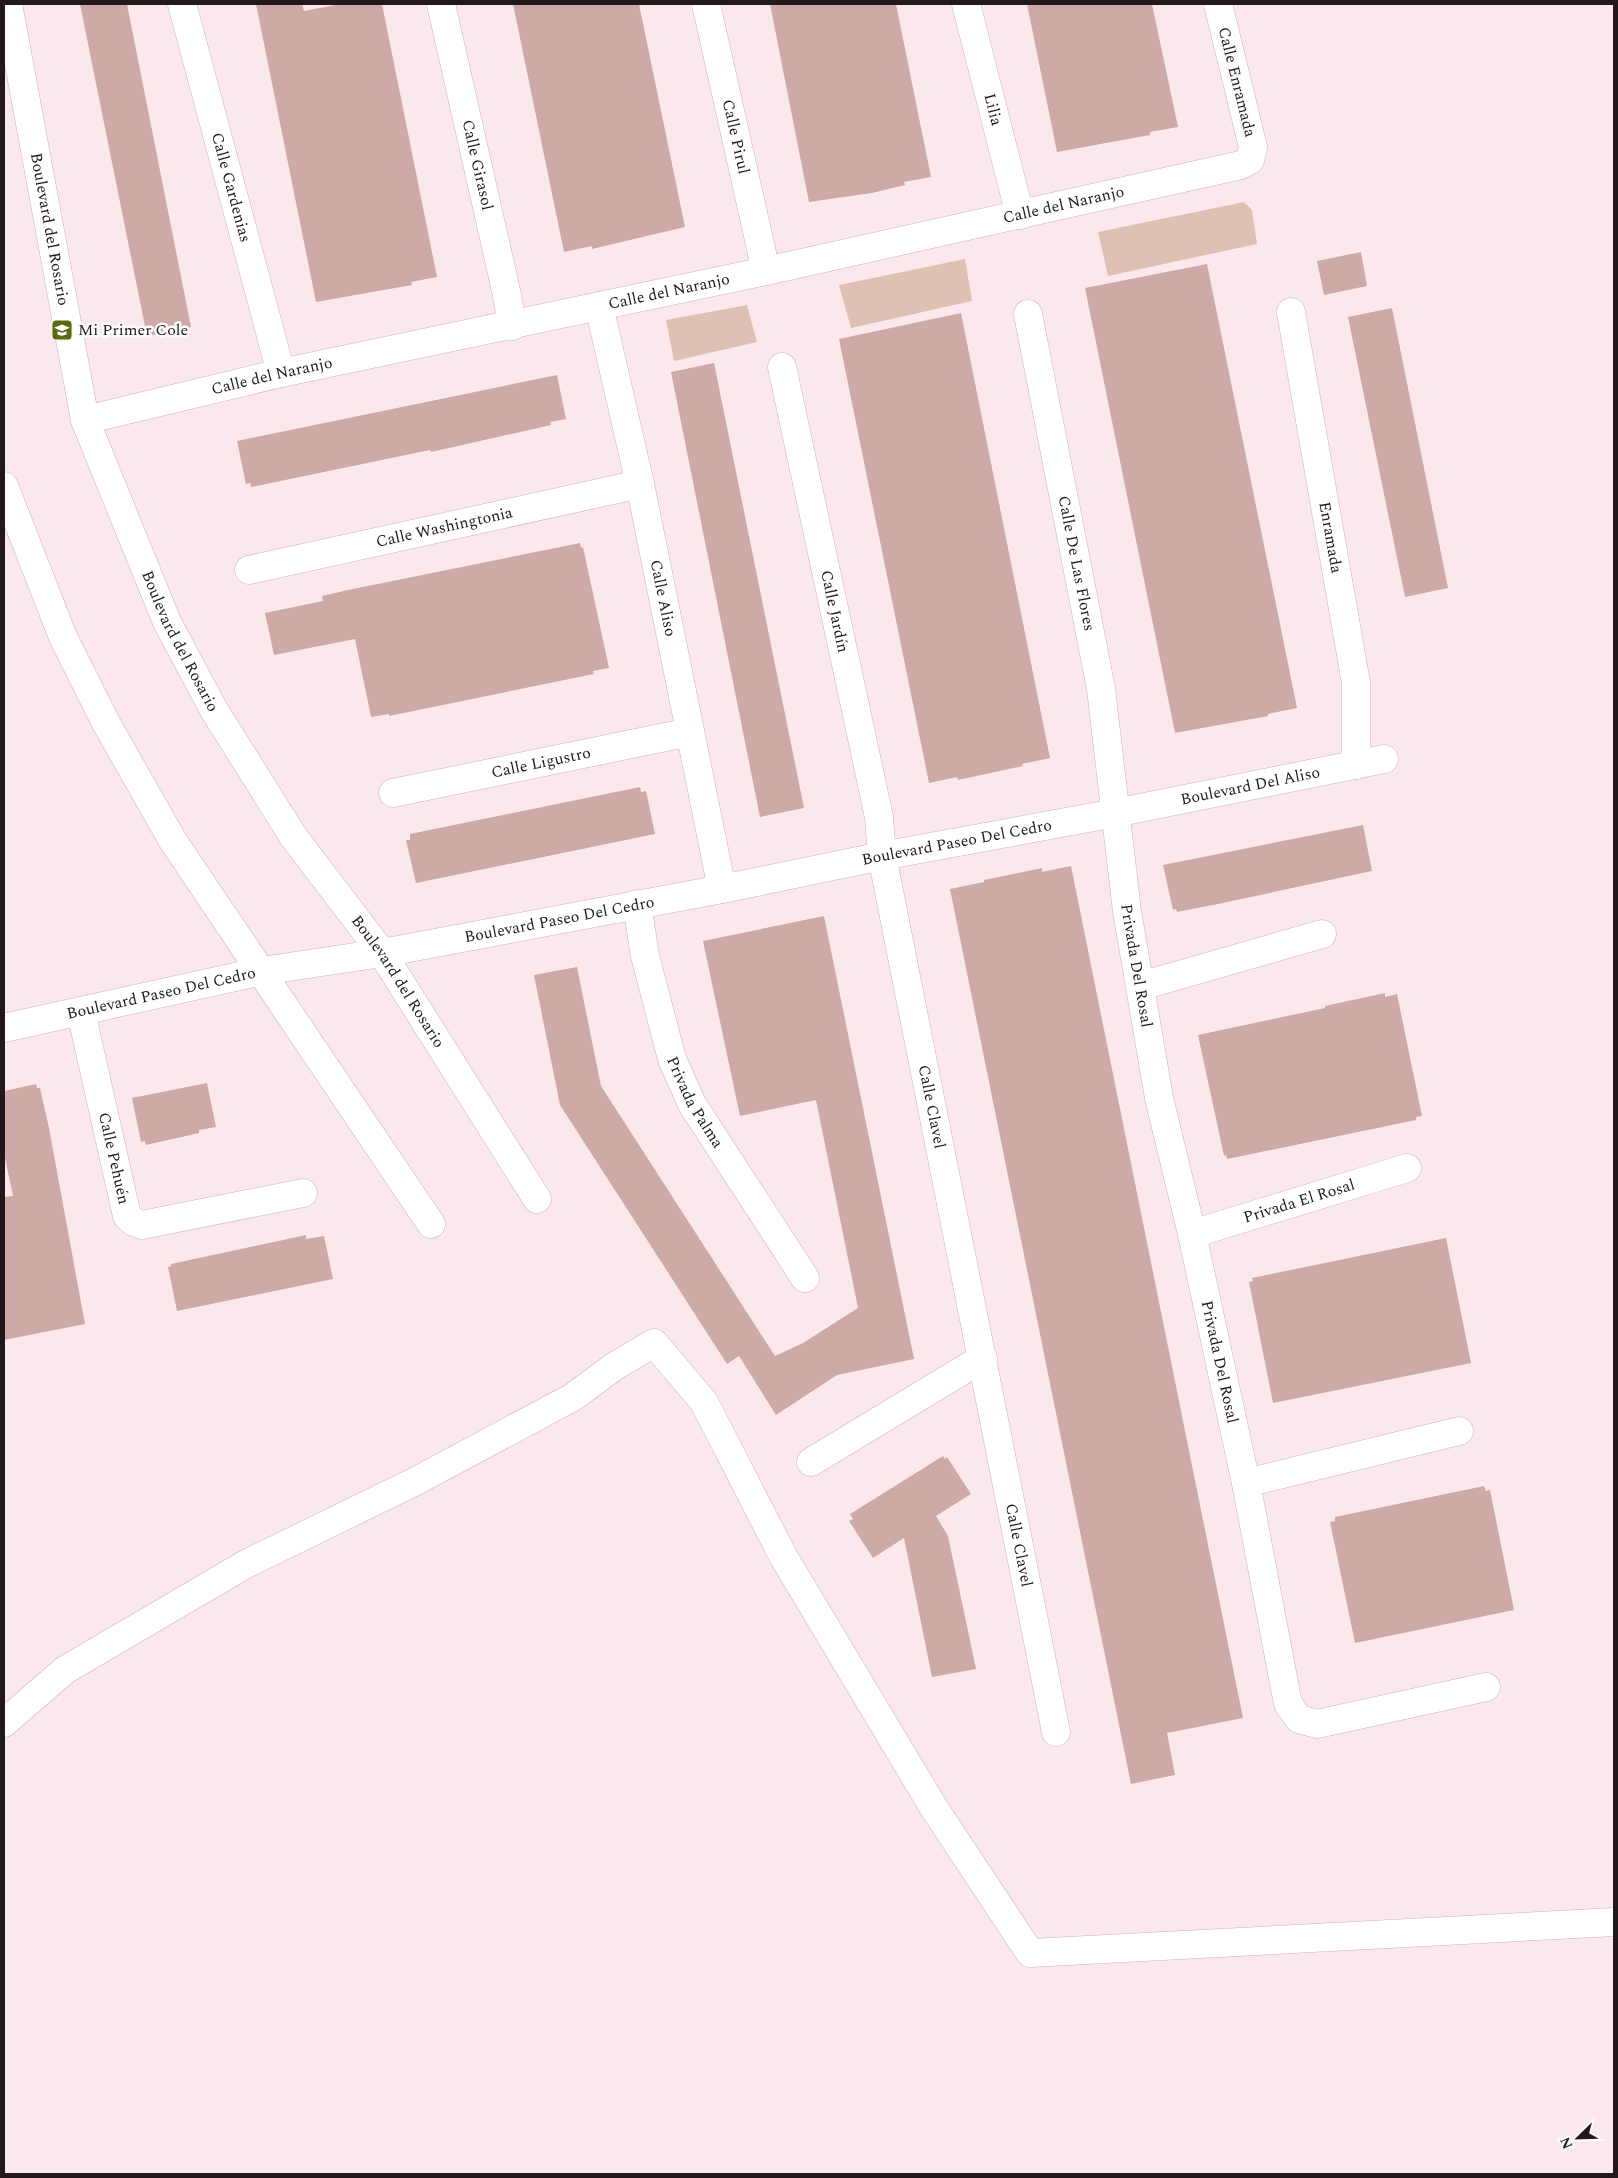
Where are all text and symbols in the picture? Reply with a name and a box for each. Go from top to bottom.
street label: Calle Enramada [1212,24,1262,140]
street label: Lilia [977,91,1009,129]
street label: Calle Pirul [716,97,756,176]
street label: Calle Girasol [456,117,499,213]
street label: Calle Gardenias [205,130,257,245]
street label: Boulevard del Rosario [24,151,76,308]
street label: Calle del Naranjo [1001,179,1127,230]
street label: Calle del Naranjo [606,267,732,316]
school or university icon: Mi Primer Cole [50,318,74,342]
place label: Mi Primer Cole [78,318,188,342]
street label: Calle del Naranjo [209,350,335,401]
street label: Calle De Las Flores [1052,494,1101,633]
street label: Calle Washingtonia [374,500,515,554]
street label: Enramada [1312,500,1349,575]
street label: Calle Aliso [644,558,683,638]
street label: Boulevard del Rosario [135,567,225,716]
street label: Calle Jardín [814,568,855,655]
street label: Calle Ligustro [489,741,593,785]
street label: Boulevard Del Aliso [1178,760,1322,812]
street label: Boulevard Paseo Del Cedro [860,813,1054,872]
street label: Boulevard Paseo Del Cedro [462,890,656,949]
street label: Privada Del Rosal [1114,902,1159,1029]
street label: Boulevard del Rosario [345,910,451,1052]
street label: Boulevard Paseo Del Cedro [64,961,258,1026]
street label: Privada Palma [660,1052,730,1153]
street label: Calle Clavel [912,1063,952,1151]
street label: Calle Pehuén [92,1110,136,1207]
street label: Privada El Rosal [1240,1173,1358,1230]
street label: Privada Del Rosal [1195,1298,1245,1426]
street label: Calle Clavel [999,1501,1039,1589]
north arrow [1553,2113,1603,2163]
text: N [1555,2134,1578,2152]

